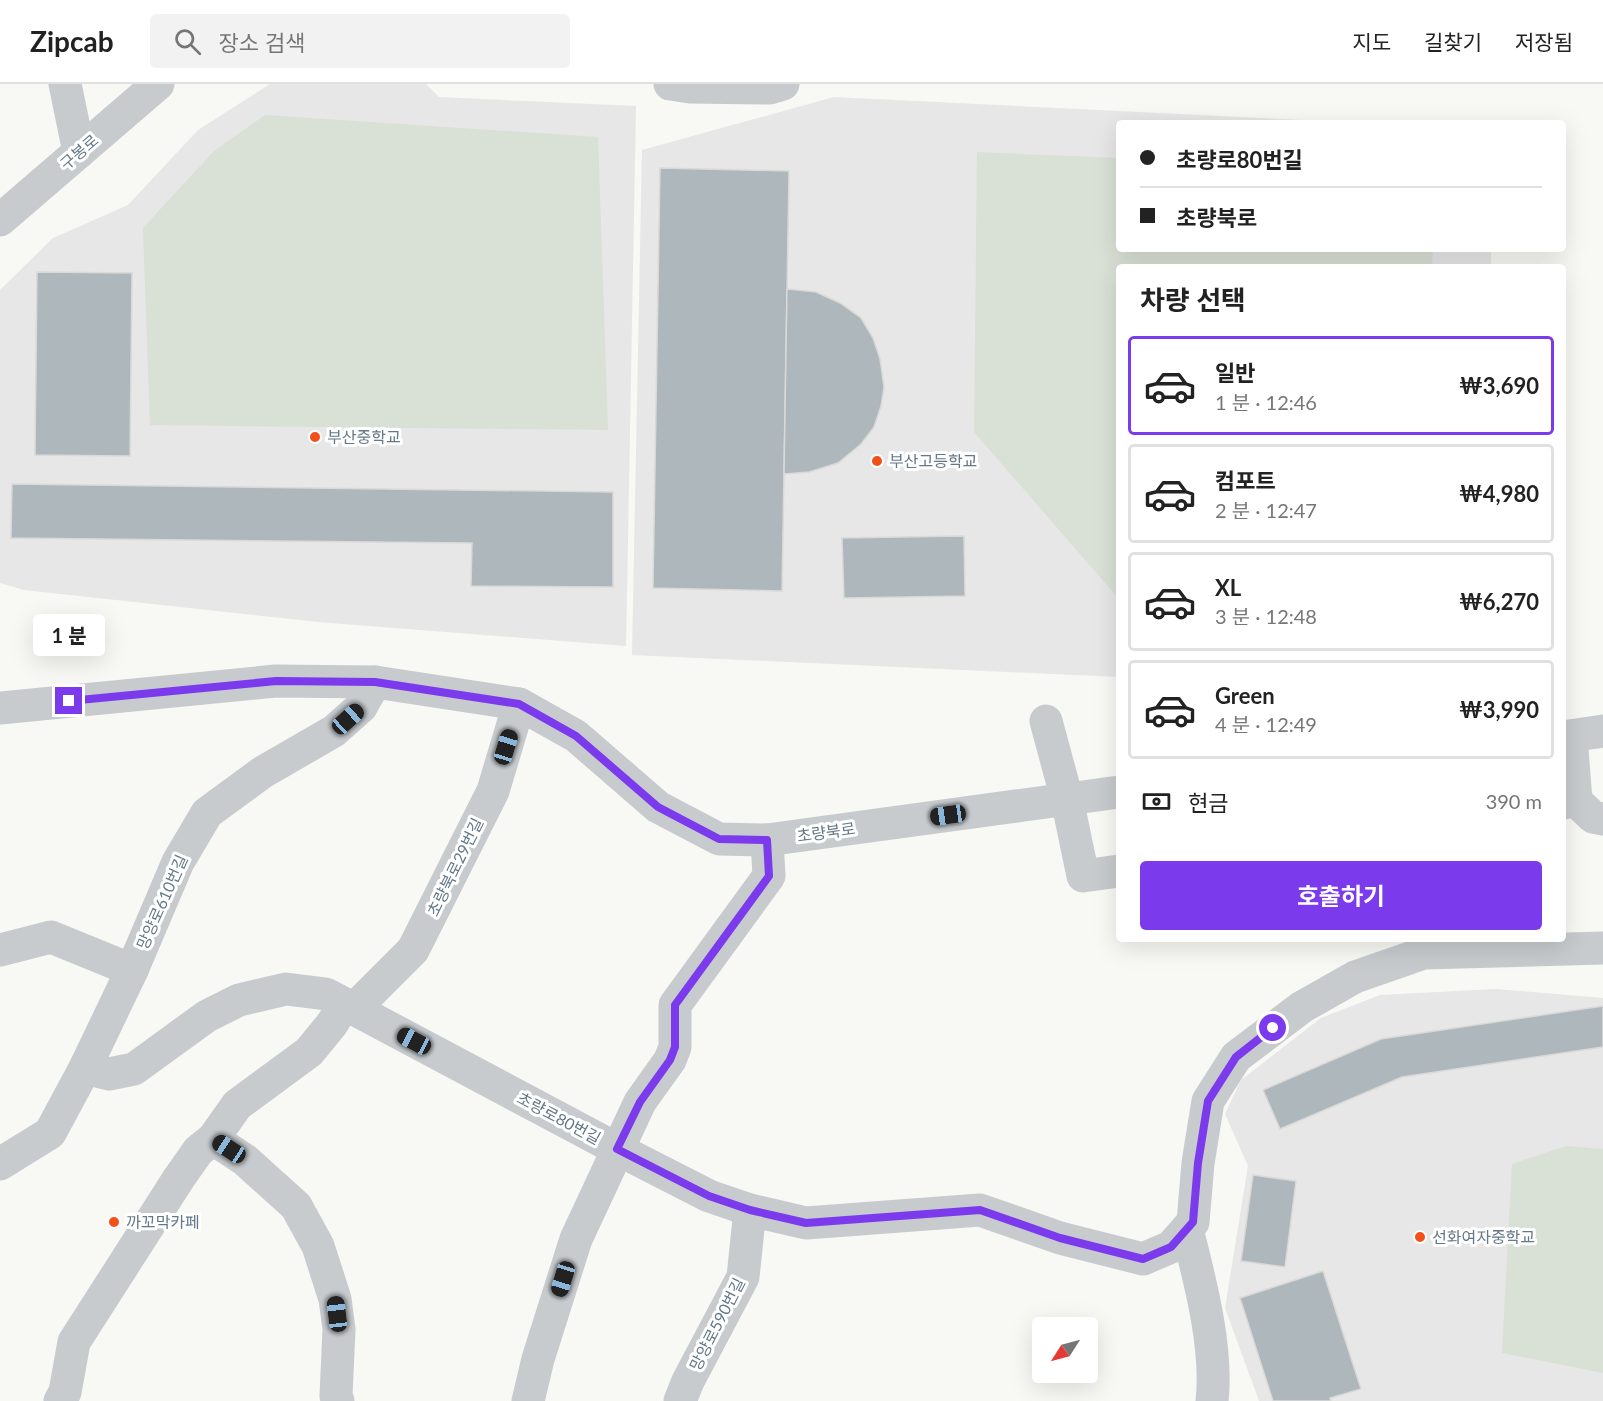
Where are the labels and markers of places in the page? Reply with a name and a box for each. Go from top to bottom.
place label: 부산중학교 [327,427,401,446]
marker: 부산중학교 [308,430,322,444]
place label: 부산고등학교 [889,451,977,470]
marker: 부산고등학교 [870,454,884,468]
place label: 까꼬막카페 [126,1212,200,1231]
marker: 까꼬막카페 [107,1215,121,1229]
place label: 선화여자중학교 [1432,1227,1535,1246]
marker: 선화여자중학교 [1413,1230,1427,1244]

